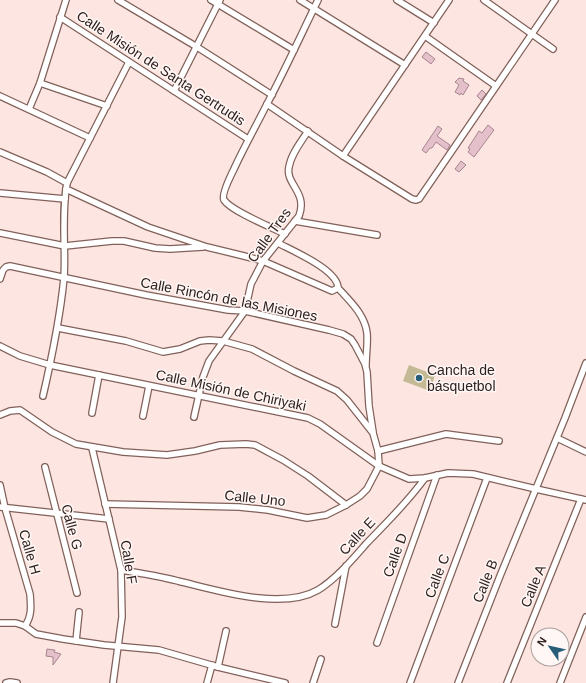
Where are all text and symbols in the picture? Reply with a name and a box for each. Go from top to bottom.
street label: Calle Misión de Santa Gertrudis [74,7,248,129]
street label: Calle Tres [244,205,294,265]
street label: Calle Rincón de las Misiones [139,274,319,324]
place label: Cancha de básquetbol [427,362,496,394]
street label: Calle Misión de Chiriyaki [154,366,308,414]
marker: Cancha de básquetbol [414,373,424,383]
street label: Calle Uno [224,487,287,509]
street label: Calle G [58,502,86,552]
street label: Calle E [336,514,378,558]
street label: Calle H [16,528,44,576]
street label: Calle D [380,531,410,579]
street label: Calle F [118,539,140,585]
street label: Calle C [421,552,453,600]
street label: Calle B [469,557,501,605]
street label: Calle A [517,562,549,610]
north arrow [530,627,570,667]
text: N [535,635,549,648]

